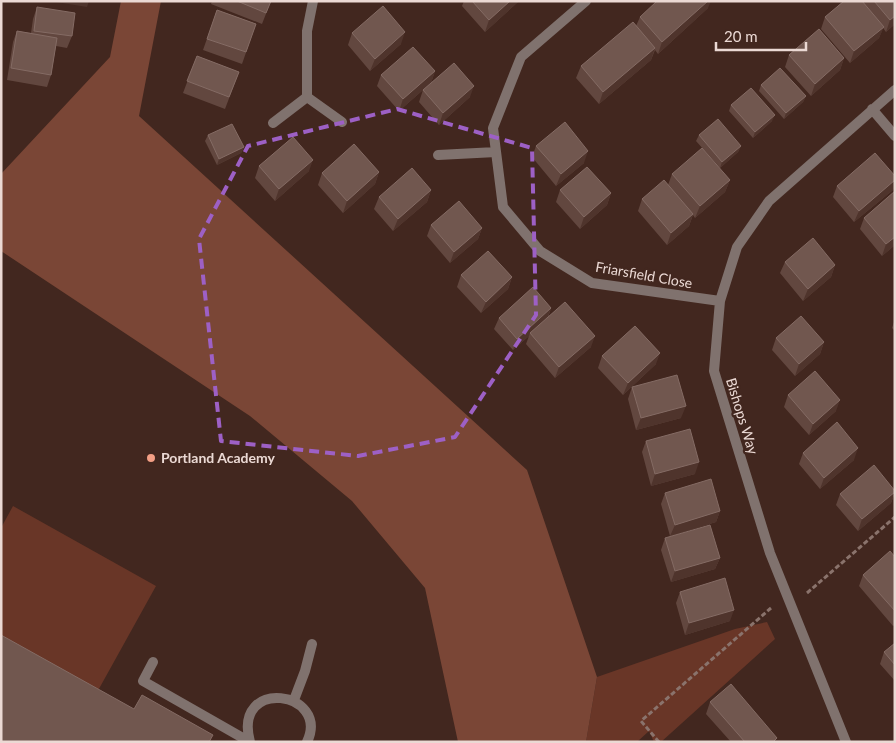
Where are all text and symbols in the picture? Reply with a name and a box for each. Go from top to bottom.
scale bar [716,20,806,52]
text: 20 m [724,27,758,45]
street label: Friarsfield Close [594,258,694,291]
street label: Bishops Way [723,376,762,457]
place label: Portland Academy [161,449,276,466]
marker: Portland Academy [145,452,157,464]

